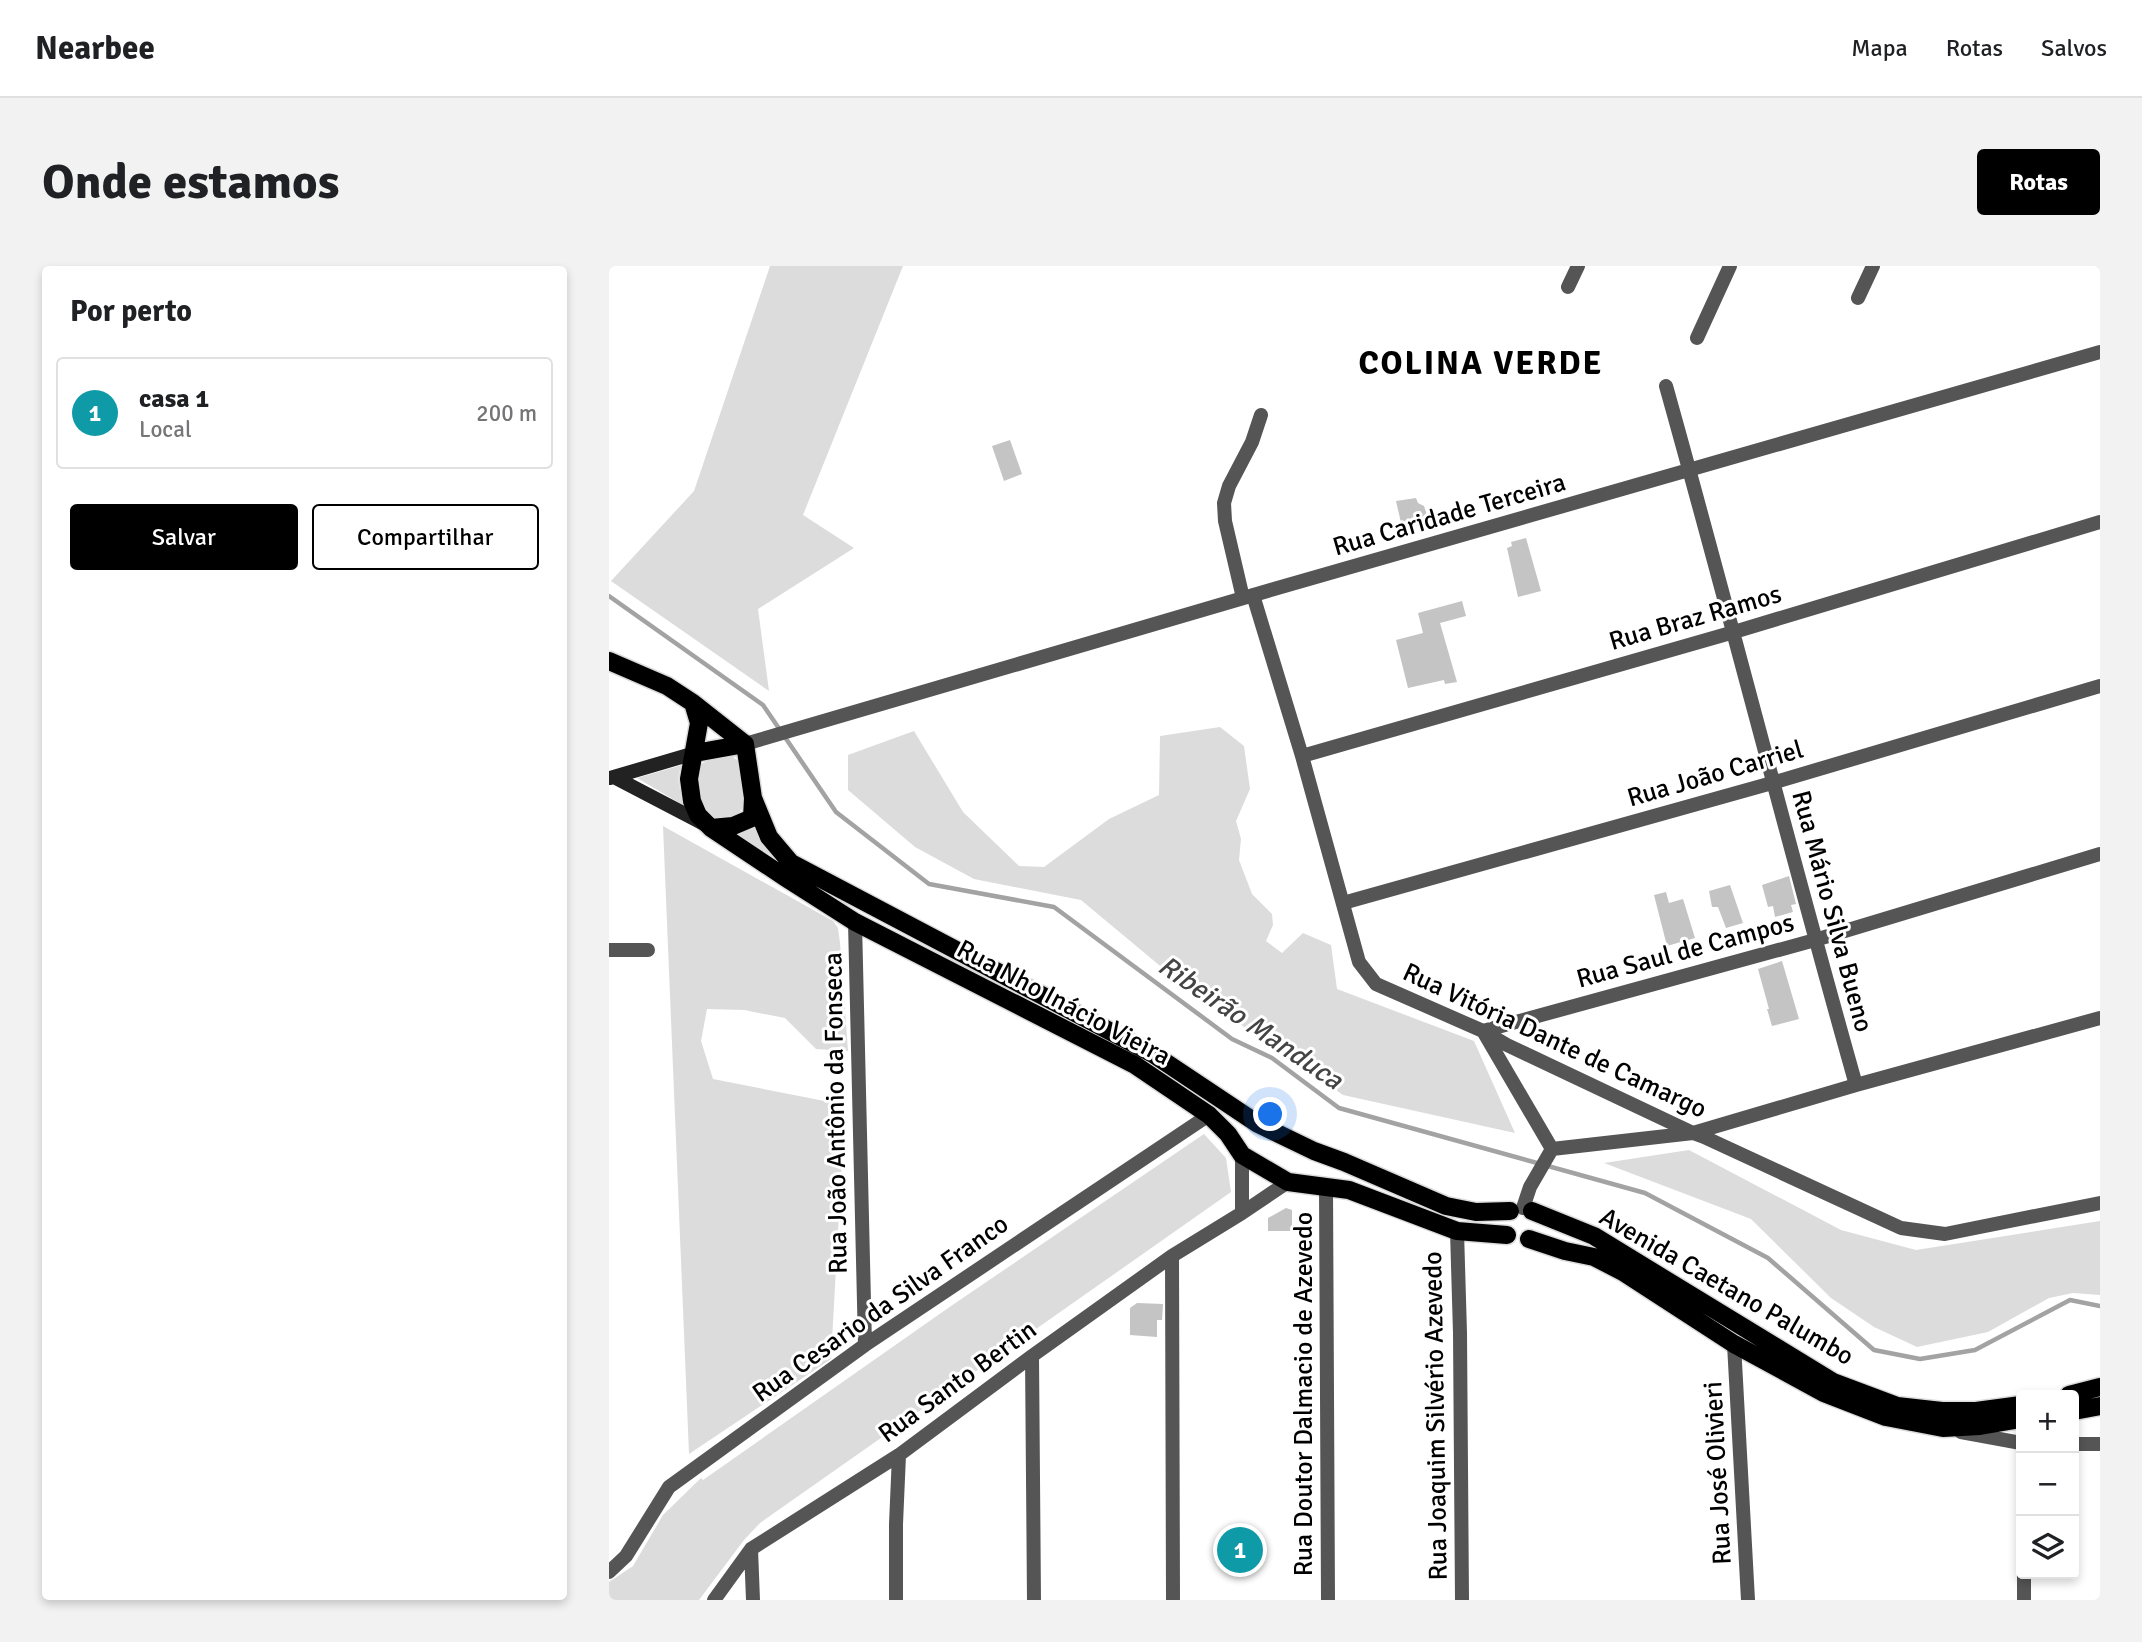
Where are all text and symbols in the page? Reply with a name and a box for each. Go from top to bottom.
text: Nearbee [35,28,155,69]
text: Mapa [1851,33,1908,63]
text: Rotas [1946,33,2003,63]
text: Salvos [2041,33,2107,63]
button: Rotas [1977,149,2100,215]
text: Onde estamos [42,152,339,212]
text: Por perto [70,293,192,330]
district label: COLINA VERDE [1359,343,1603,384]
text: casa 1 [139,383,209,415]
text: 1 [89,399,101,428]
text: 200 m [476,399,537,428]
text: Local [139,415,192,444]
street label: Rua Caridade Terceira [1329,466,1569,564]
button: Salvar [70,504,298,570]
button: Compartilhar [312,504,539,570]
street label: Rua Braz Ramos [1605,578,1785,658]
street label: Rua João Carriel [1624,734,1807,814]
street label: Rua Mário Silva Bueno [1784,787,1880,1036]
street label: Rua Saul de Campos [1573,907,1798,995]
street label: Rua Nho Inácio Vieira [951,933,1176,1073]
water label: Ribeirão Manduca [1152,949,1350,1098]
street label: Rua João Antônio da Fonseca [817,952,855,1274]
street label: Rua Vitória Dante de Camargo [1398,956,1712,1125]
your location [1253,1097,1287,1131]
street label: Avenida Caetano Palumbo [1594,1201,1859,1373]
street label: Rua Cesario da Silva Franco [746,1208,1015,1409]
street label: Rua Doutor Dalmacio de Azevedo [1288,1212,1320,1576]
street label: Rua Joaquim Silvério Azevedo [1417,1251,1455,1581]
street label: Rua Santo Bertin [872,1314,1043,1450]
street label: Rua José Olivieri [1697,1380,1739,1565]
map controls [2016,1390,2079,1579]
button: + [2016,1390,2079,1453]
button: − [2016,1453,2079,1516]
button: layers [2016,1516,2079,1579]
pin: 1 [1217,1524,1263,1576]

